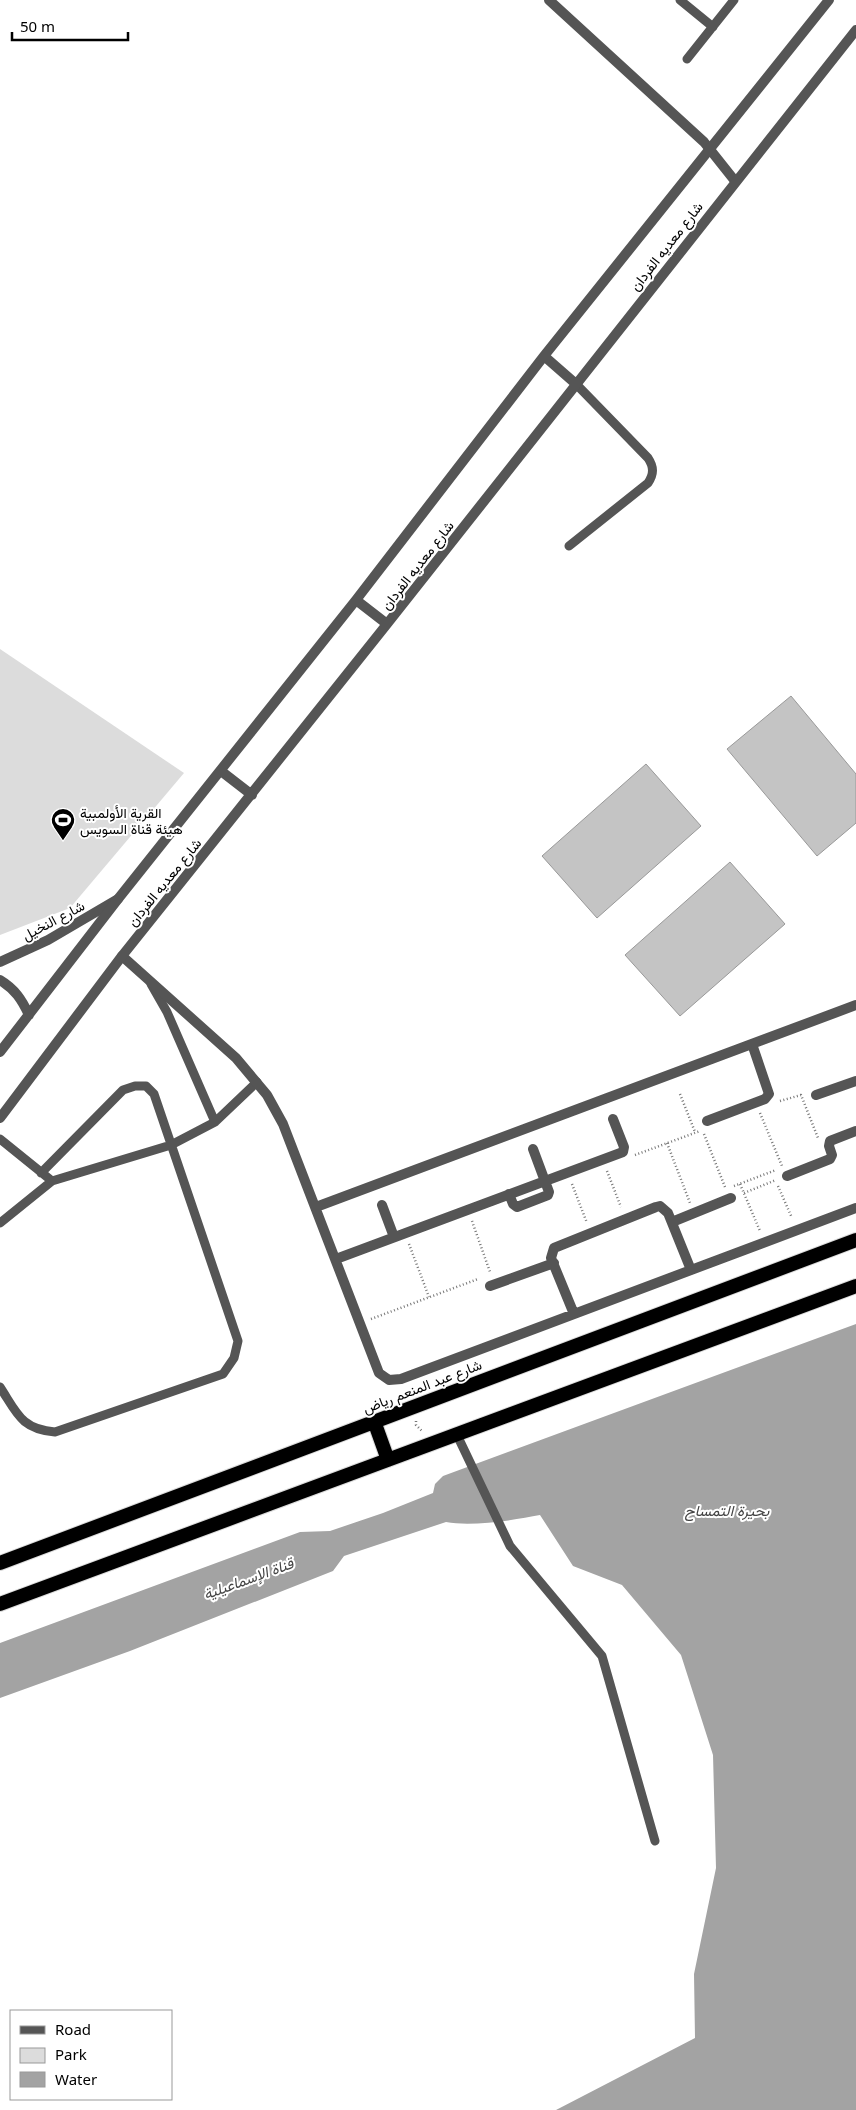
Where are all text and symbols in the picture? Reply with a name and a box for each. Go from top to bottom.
scale bar [12,10,129,42]
text: 50 m [20,16,55,36]
street label: شارع معديه الفردان [625,198,708,296]
street label: شارع معديه الفردان [376,517,459,615]
place label: القرية الأولمبية هيئة قناة السويس [80,803,183,838]
sports icon: القرية الأولمبية هيئة قناة السويس [50,807,76,841]
street label: شارع معديه الفردان [123,834,207,931]
street label: شارع النخيل [18,896,89,946]
street label: شارع عبد المنعم رياض [360,1355,485,1419]
water label: بحيرة التمساح [685,1500,770,1522]
water label: قناة الإسماعيلية [200,1552,297,1604]
legend [10,2010,172,2100]
text: Road [55,2019,91,2039]
text: Park [55,2044,87,2064]
text: Water [55,2069,97,2089]

